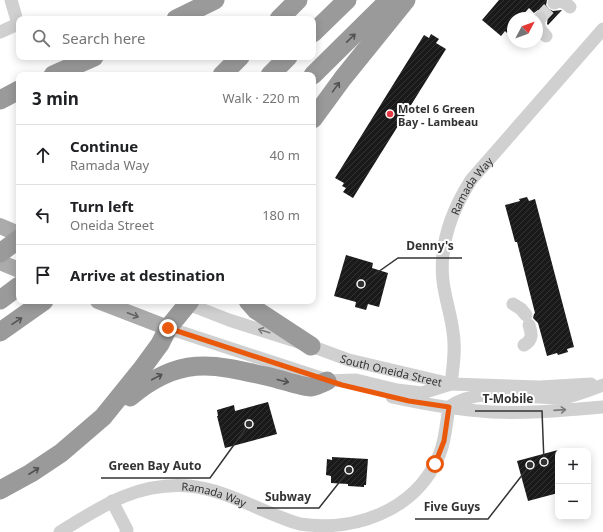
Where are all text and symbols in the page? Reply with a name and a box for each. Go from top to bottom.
north arrow [507,12,543,48]
search box [16,16,316,60]
icon: search [30,27,52,49]
text: Search here [62,28,145,48]
one-way arrow [346,33,356,43]
one-way arrow [332,82,340,93]
text: 3 min [32,87,79,110]
text: Walk · 220 m [222,89,300,107]
place label: Motel 6 Green Bay - Lambeau [398,101,478,129]
marker: Motel 6 Green Bay - Lambeau [385,109,395,119]
text: Continue [70,136,138,156]
icon: ahead [32,144,54,166]
text: 40 m [270,146,300,164]
street label: Ramada Way [446,153,496,217]
text: Ramada Way [70,156,149,174]
text: Turn left [70,196,134,216]
icon: left [32,204,54,226]
text: 180 m [262,206,300,224]
text: Oneida Street [70,216,154,234]
callout: Denny's [398,234,462,258]
text: Denny's [406,237,454,254]
icon: arrive [32,264,54,286]
text: Arrive at destination [70,265,225,285]
one-way arrow [127,311,139,319]
one-way arrow [11,316,23,324]
route end [159,319,177,337]
one-way arrow [257,327,270,334]
street label: South Oneida Street [338,350,444,389]
one-way arrow [151,373,163,381]
one-way arrow [276,377,289,385]
callout: T-Mobile [475,387,542,411]
text: T-Mobile [482,390,534,407]
one-way arrow [553,407,566,414]
map controls [555,448,591,520]
button: + [555,448,591,484]
callout: Green Bay Auto [101,454,210,478]
route start [426,455,444,473]
text: Green Bay Auto [108,457,202,474]
one-way arrow [28,467,39,475]
street label: Ramada Way [181,478,249,510]
callout: Subway [257,484,319,508]
button: − [555,484,591,520]
text: Subway [265,488,311,505]
callout: Five Guys [415,495,488,519]
text: Five Guys [424,498,480,515]

